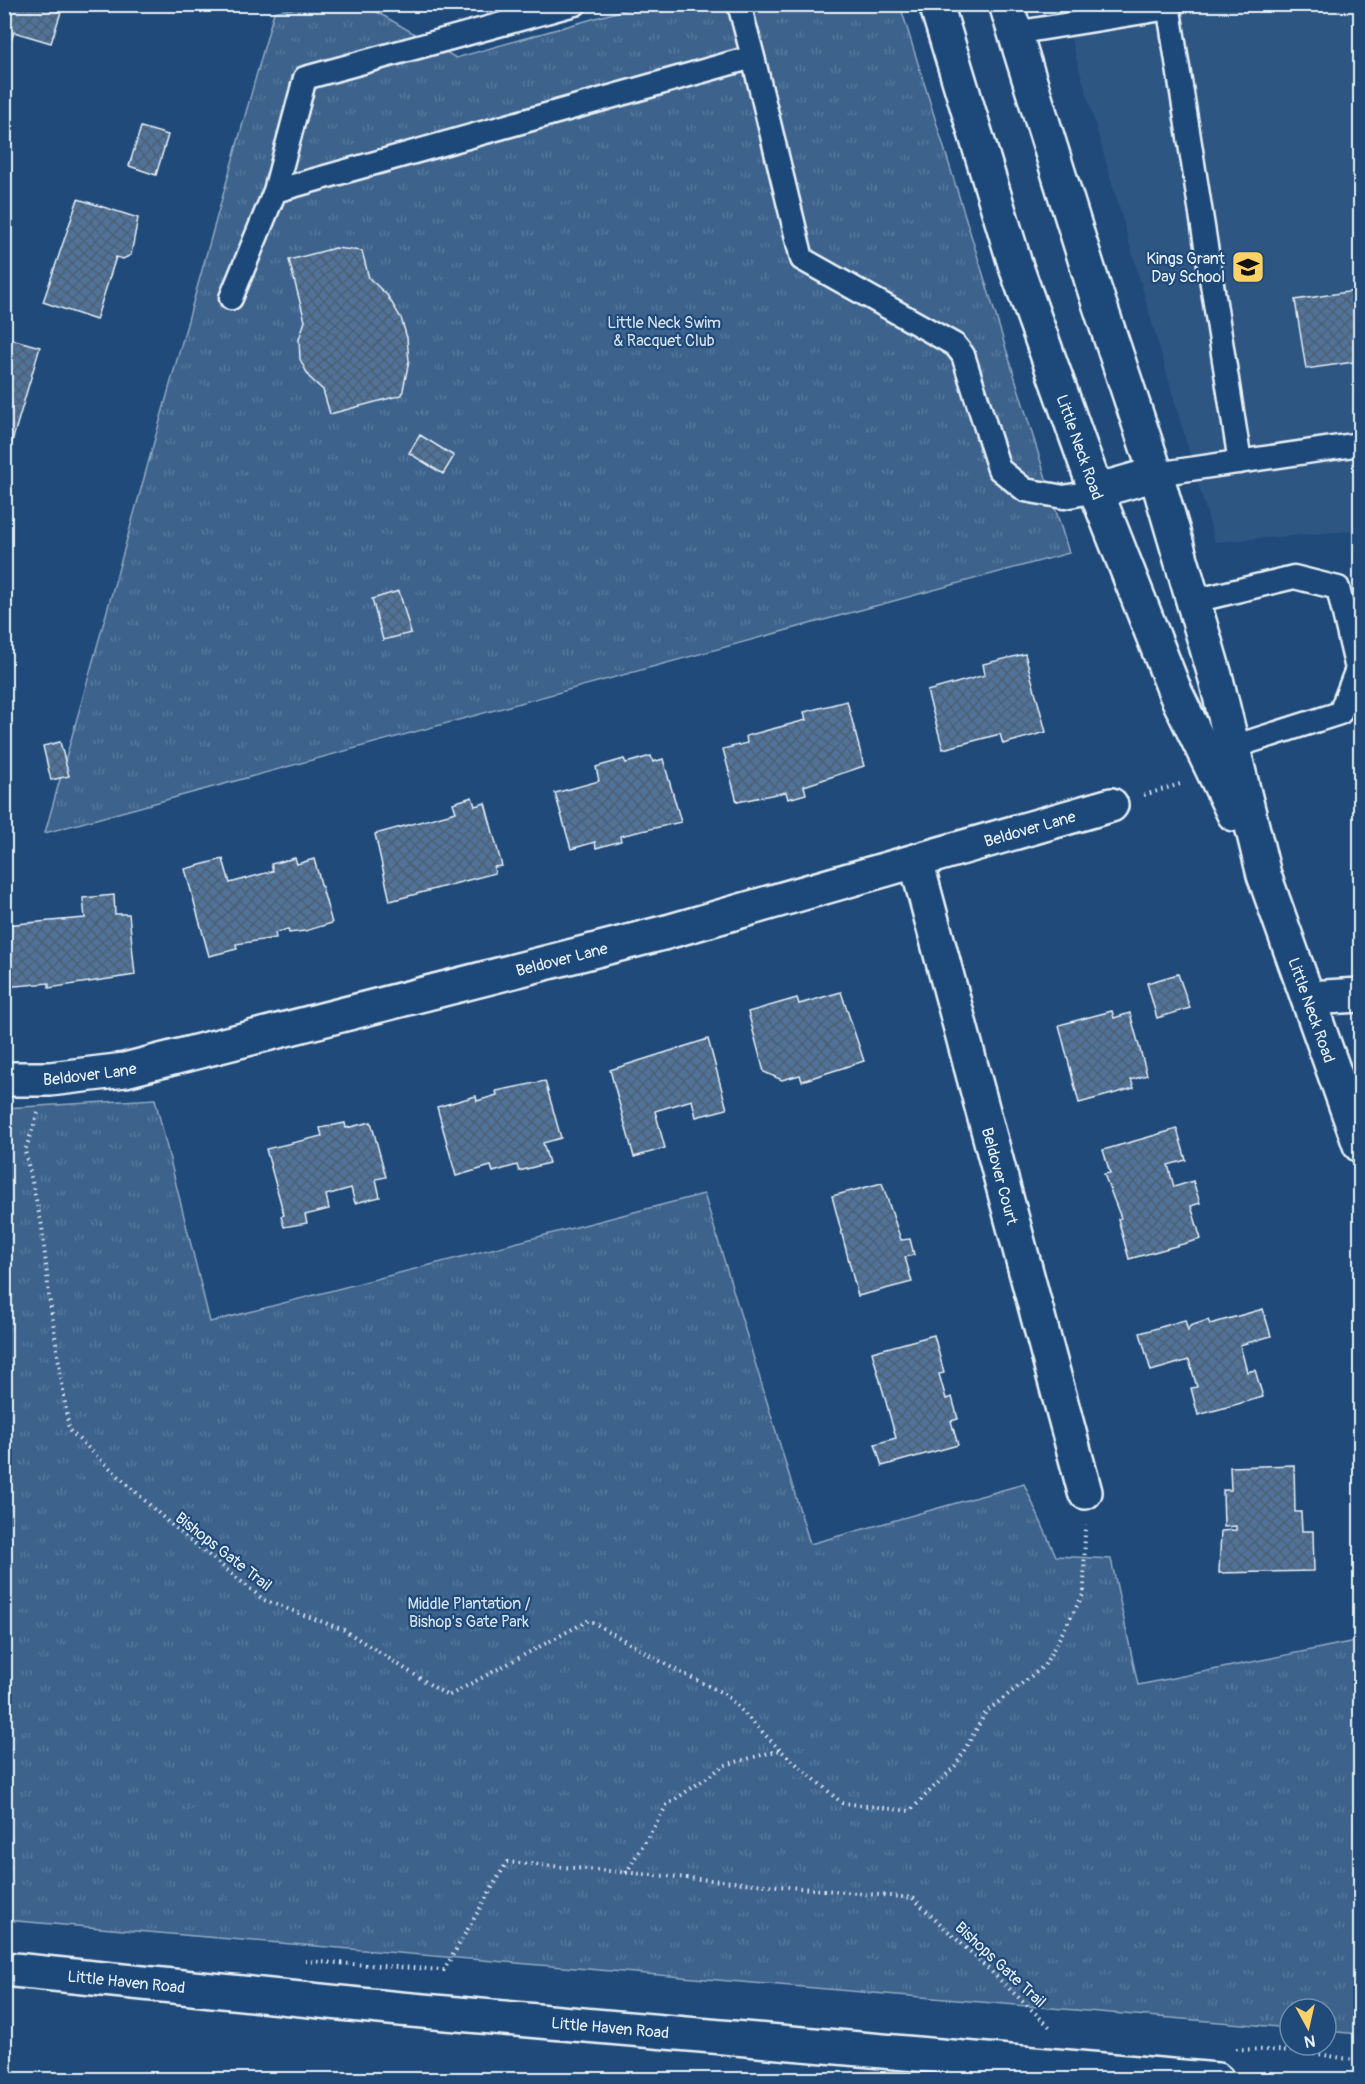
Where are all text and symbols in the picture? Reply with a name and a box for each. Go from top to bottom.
place label: Kings Grant Day School [1146,249,1226,287]
school or university icon: Kings Grant Day School [1230,249,1266,285]
park label: Little Neck Swim & Racquet Club [607,313,721,351]
street label: Little Neck Road [1051,392,1107,503]
street label: Beldover Lane [982,807,1078,852]
street label: Beldover Lane [514,938,610,981]
street label: Little Neck Road [1283,955,1339,1066]
street label: Beldover Lane [43,1058,139,1090]
street label: Beldover Court [977,1125,1022,1228]
street label: Bishops Gate Trail [171,1508,276,1596]
park label: Middle Plantation / Bishop's Gate Park [407,1594,531,1632]
street label: Bishops Gate Trail [951,1917,1050,2012]
street label: Little Haven Road [67,1966,186,1998]
north arrow [1278,1997,1338,2057]
street label: Little Haven Road [550,2013,670,2043]
text: N [1303,2030,1317,2052]

